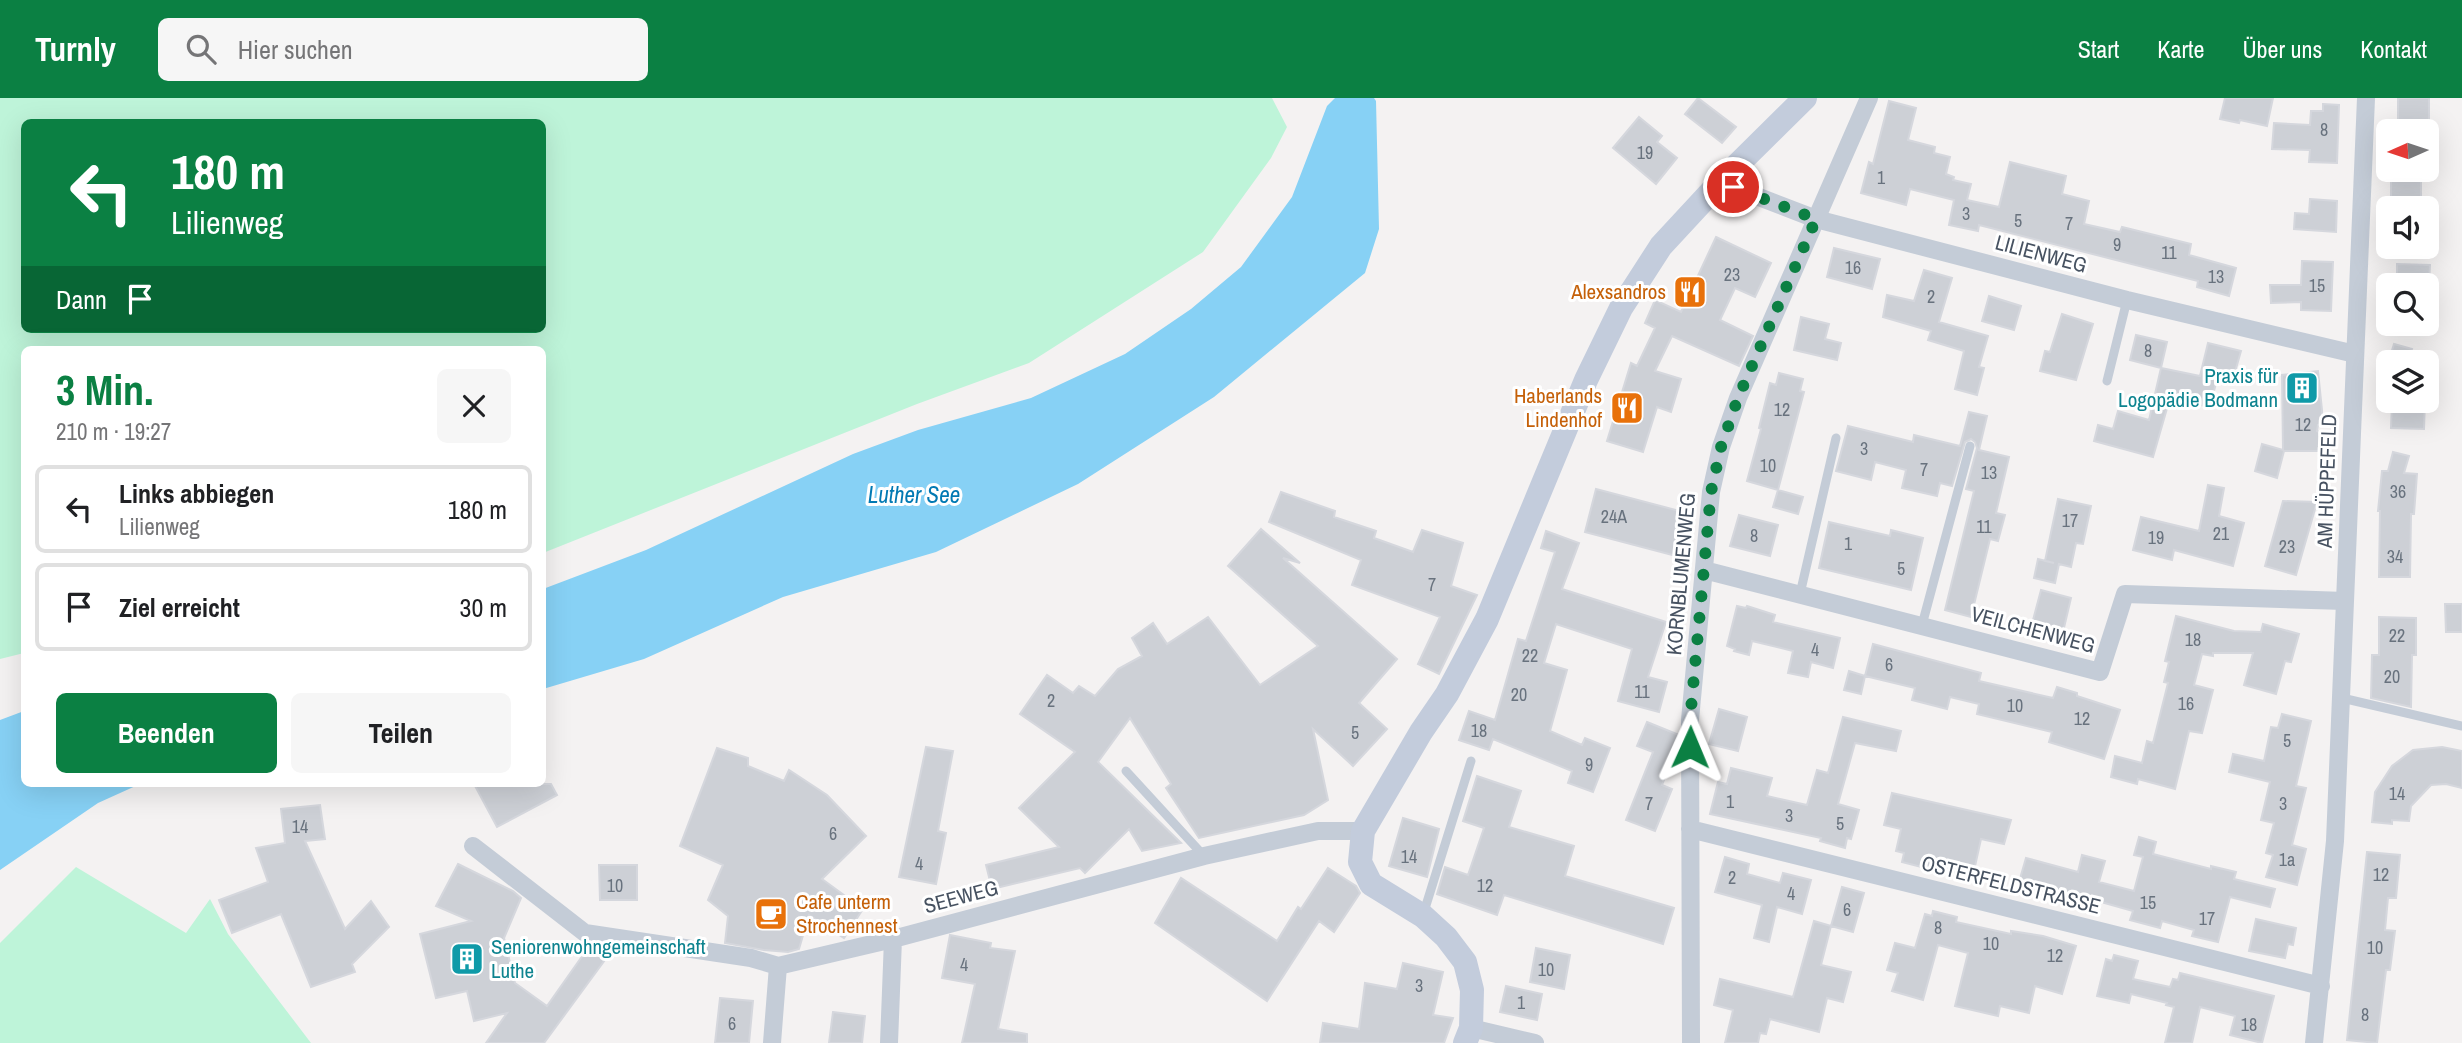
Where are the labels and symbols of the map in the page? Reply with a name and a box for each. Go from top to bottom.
house number: 8 [2320,117,2328,142]
north arrow [2376,119,2440,182]
house number: 19 [1637,140,1653,165]
pin [1703,157,1763,217]
house number: 1 [1877,165,1886,190]
house number: 3 [1962,201,1970,226]
house number: 5 [2014,208,2022,233]
house number: 7 [2065,211,2073,236]
street label: LILIENWEG [1992,227,2090,280]
house number: 9 [2113,232,2121,257]
house number: 11 [2161,240,2177,265]
house number: 16 [1845,255,1861,280]
house number: 23 [1724,262,1740,287]
house number: 13 [2208,264,2224,289]
restaurant icon: Alexsandros [1671,273,1709,311]
house number: 15 [2309,273,2325,298]
place label: Alexsandros [1570,277,1666,306]
house number: 2 [1927,284,1935,309]
house number: 8 [2144,338,2152,363]
place label: Praxis für Logopädie Bodmann [2118,361,2278,414]
building icon: Praxis für Logopädie Bodmann [2283,369,2321,407]
place label: Haberlands Lindenhof [1514,381,1602,434]
restaurant icon: Haberlands Lindenhof [1608,389,1646,427]
house number: 12 [1774,397,1790,422]
house number: 12 [2295,412,2311,437]
street label: AM HÜPPEFELD [2310,414,2343,549]
house number: 3 [1860,436,1868,461]
house number: 10 [1760,453,1776,478]
house number: 7 [1920,457,1928,482]
house number: 13 [1981,460,1997,485]
water label: Luther See [868,479,960,510]
house number: 36 [2390,479,2406,504]
street label: KORNBLUMENWEG [1659,492,1702,656]
house number: 24A [1601,504,1627,529]
house number: 17 [2062,508,2078,533]
house number: 11 [1976,514,1992,539]
house number: 21 [2213,521,2230,546]
house number: 8 [1750,523,1758,548]
house number: 19 [2148,525,2164,550]
house number: 1 [1844,531,1853,556]
house number: 23 [2279,534,2295,559]
house number: 34 [2387,544,2403,569]
house number: 5 [1897,556,1905,581]
house number: 7 [1428,572,1436,597]
street label: VEILCHENWEG [1968,599,2098,660]
house number: 22 [2389,623,2405,648]
house number: 18 [2185,627,2201,652]
house number: 4 [1811,637,1819,662]
house number: 22 [1522,643,1538,668]
house number: 6 [1885,652,1893,677]
house number: 20 [2384,664,2400,689]
house number: 11 [1634,679,1650,704]
house number: 20 [1511,682,1527,707]
house number: 2 [1047,688,1055,713]
house number: 16 [2178,691,2194,716]
house number: 10 [2007,693,2023,718]
house number: 12 [2074,706,2090,731]
position arrow [1653,710,1727,784]
house number: 18 [1471,718,1487,743]
house number: 5 [1351,720,1359,745]
house number: 5 [2283,728,2291,753]
house number: 9 [1585,752,1593,777]
house number: 14 [2389,781,2405,806]
house number: 1 [1726,789,1735,814]
house number: 7 [1645,791,1653,816]
house number: 3 [2279,791,2287,816]
house number: 3 [1785,803,1793,828]
house number: 5 [1836,811,1844,836]
house number: 14 [292,814,308,839]
house number: 6 [829,821,837,846]
house number: 14 [1401,844,1417,869]
house number: 1a [2279,847,2295,872]
street label: OSTERFELDSTRASSE [1918,848,2104,921]
house number: 4 [915,851,923,876]
house number: 12 [2373,862,2389,887]
house number: 2 [1728,865,1736,890]
house number: 10 [607,873,623,898]
street label: SEEWEG [921,873,1001,920]
house number: 12 [1477,873,1493,898]
house number: 4 [1787,881,1795,906]
place label: Cafe unterm Strochennest [796,887,898,940]
house number: 15 [2140,890,2156,915]
cafe icon: Cafe unterm Strochennest [752,895,790,933]
house number: 6 [1843,897,1851,922]
house number: 17 [2199,906,2215,931]
house number: 8 [1934,915,1942,940]
house number: 10 [1983,931,1999,956]
place label: Seniorenwohngemeinschaft Luthe [491,932,706,985]
house number: 10 [2367,935,2383,960]
building icon: Seniorenwohngemeinschaft Luthe [448,940,486,978]
house number: 12 [2047,943,2063,968]
house number: 4 [960,952,968,977]
house number: 10 [1538,957,1554,982]
house number: 3 [1415,973,1423,998]
house number: 1 [1517,990,1526,1015]
house number: 8 [2361,1002,2369,1027]
house number: 6 [728,1011,736,1036]
house number: 18 [2241,1012,2257,1037]

